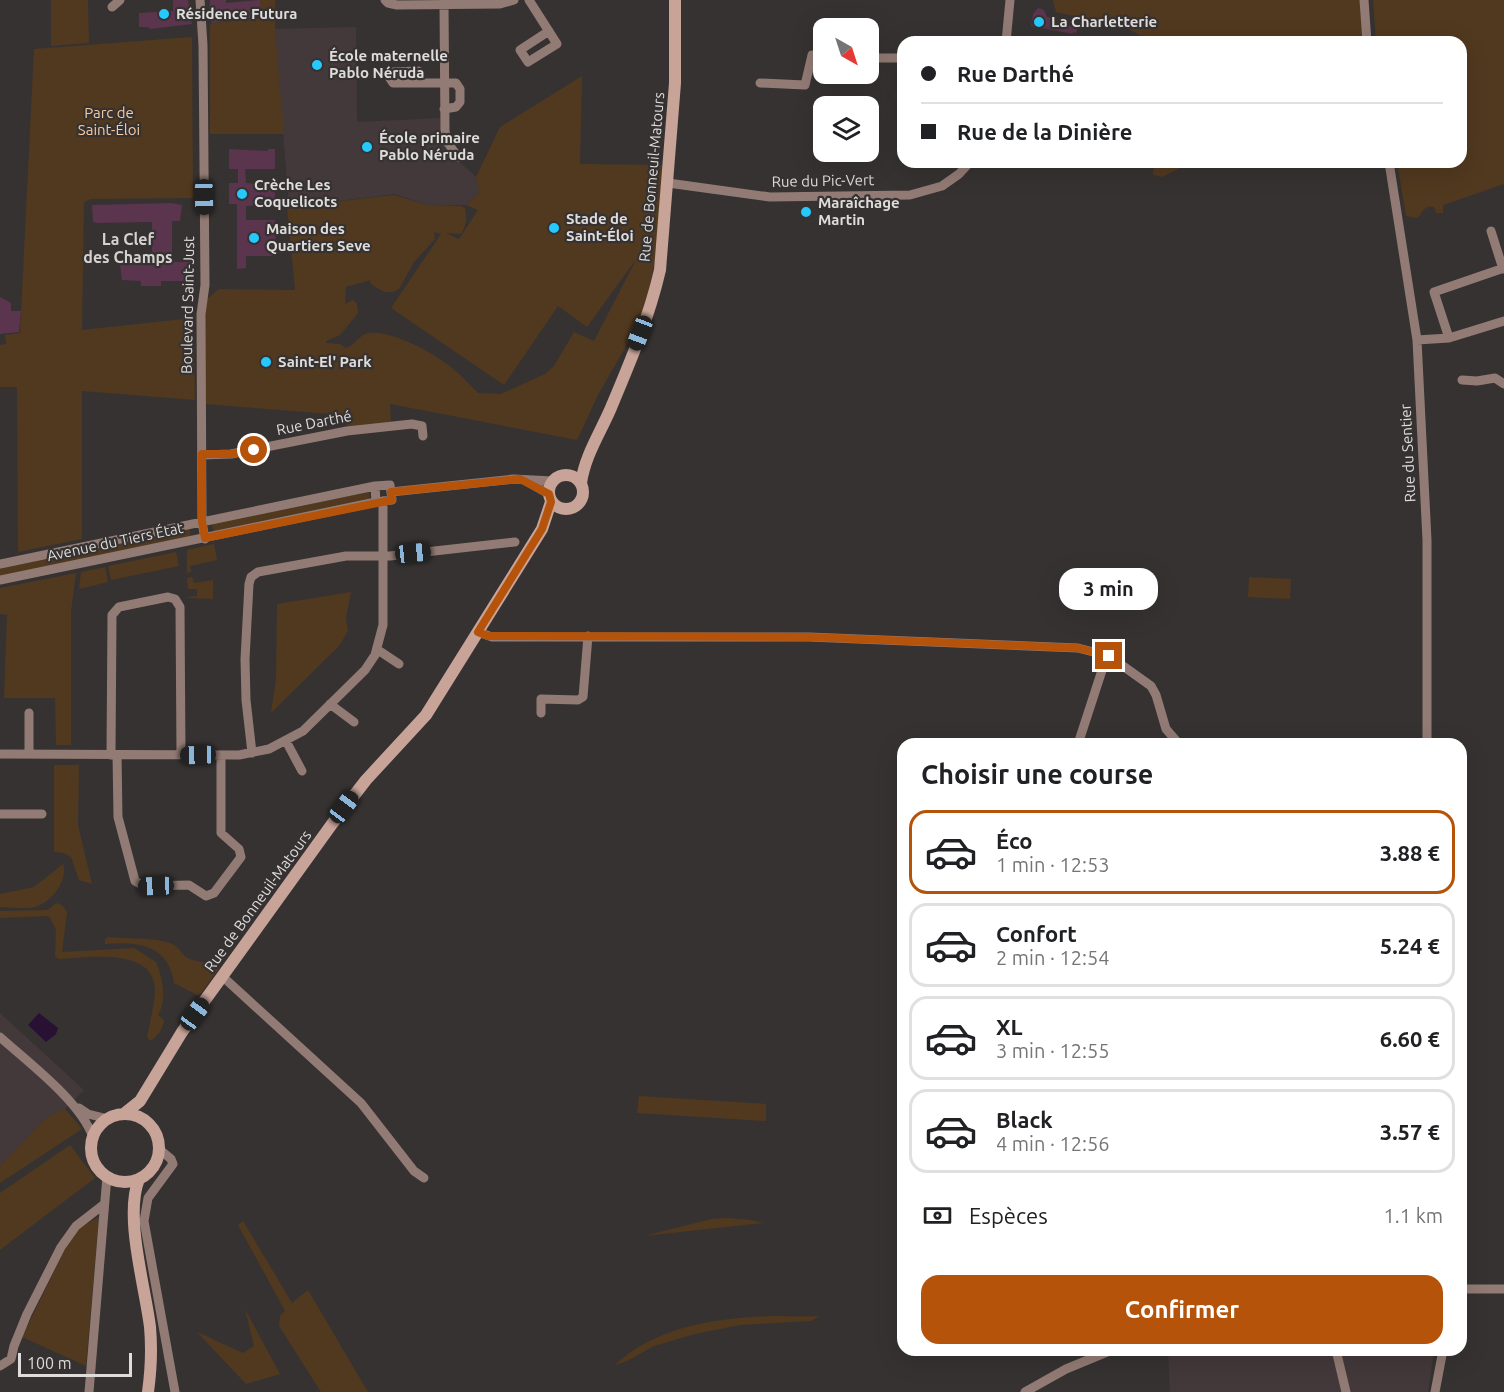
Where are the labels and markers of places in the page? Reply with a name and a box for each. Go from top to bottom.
place label: Résidence Futura [176,5,297,22]
marker: Résidence Futura [157,7,171,21]
place label: La Charletterie [1051,13,1157,30]
marker: La Charletterie [1032,15,1046,29]
place label: École maternelle Pablo Néruda [329,47,448,81]
marker: École maternelle Pablo Néruda [310,58,324,72]
place label: École primaire Pablo Néruda [379,129,480,163]
marker: École primaire Pablo Néruda [360,140,374,154]
place label: Crèche Les Coquelicots [254,176,337,210]
marker: Crèche Les Coquelicots [235,187,249,201]
place label: Maraîchage Martin [818,194,900,228]
marker: Maraîchage Martin [799,205,813,219]
place label: Stade de Saint-Éloi [566,210,634,244]
place label: Maison des Quartiers Seve [266,220,371,254]
marker: Stade de Saint-Éloi [547,221,561,235]
marker: Maison des Quartiers Seve [247,231,261,245]
place label: Saint-El' Park [278,353,372,370]
marker: Saint-El' Park [259,355,273,369]

